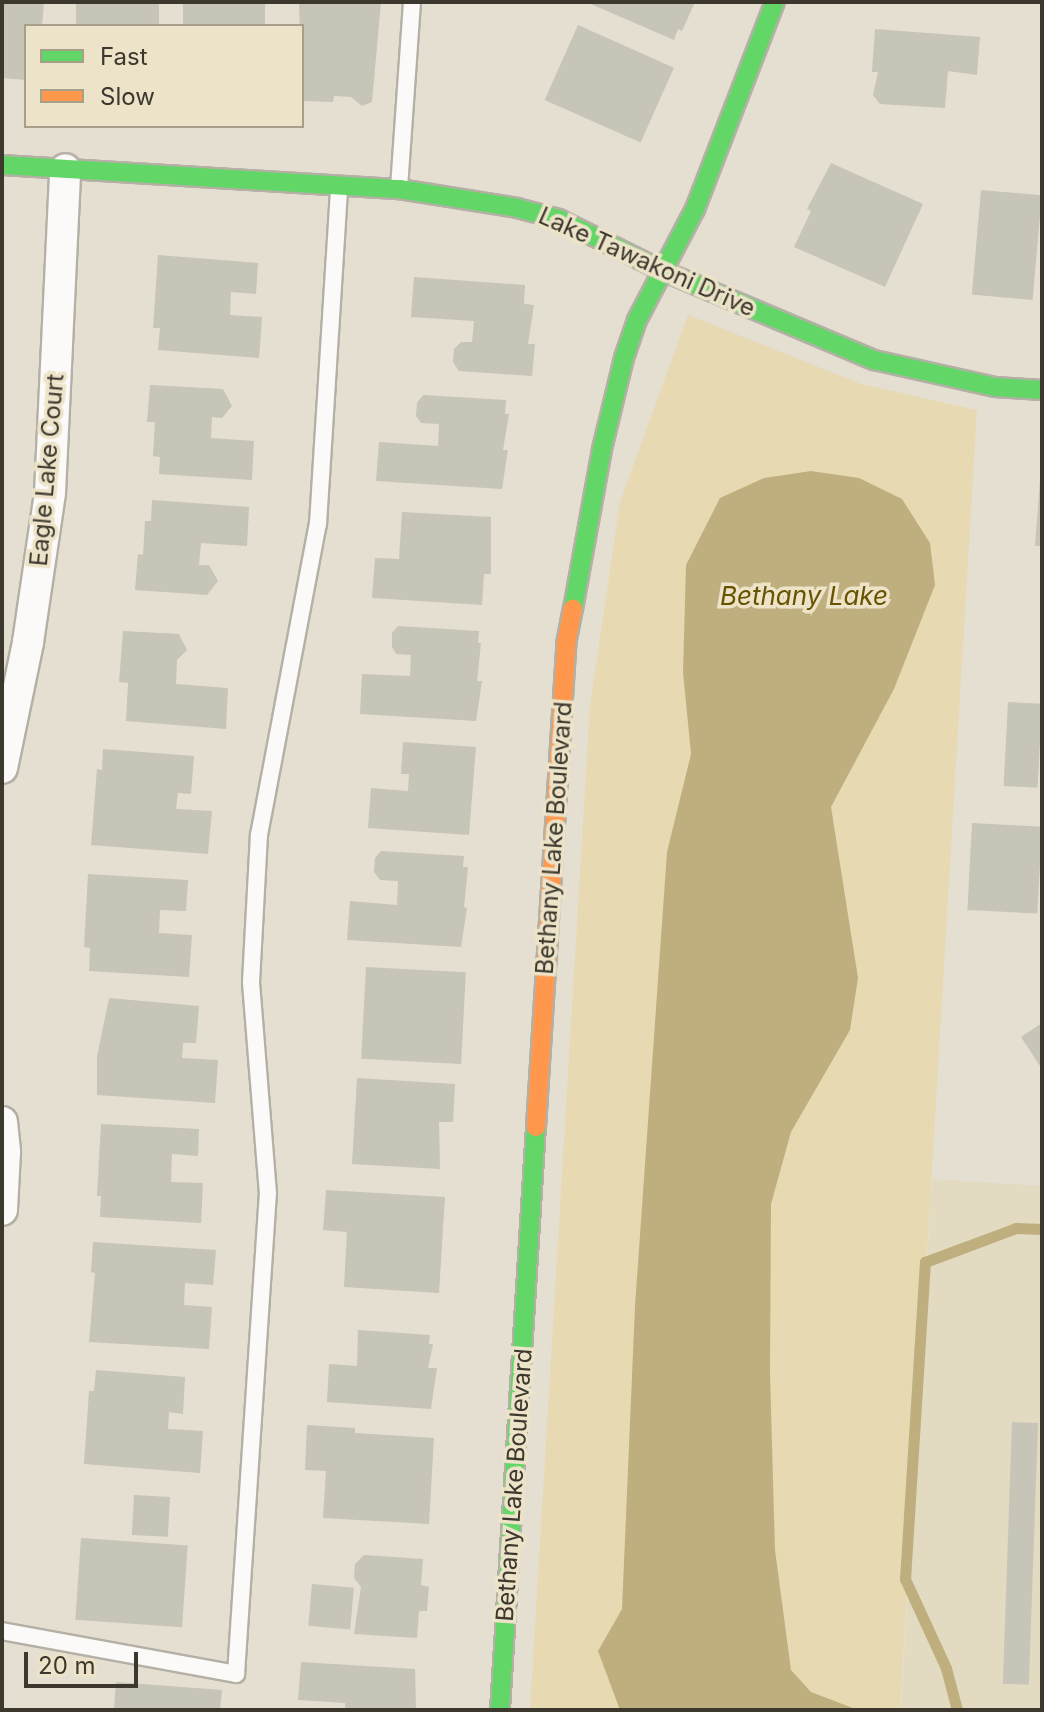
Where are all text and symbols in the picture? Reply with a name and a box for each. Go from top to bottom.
legend [24,24,304,128]
text: Fast [100,42,148,71]
text: Slow [100,82,155,111]
street label: Lake Tawakoni Drive [534,201,760,323]
street label: Eagle Lake Court [24,373,70,567]
water label: Bethany Lake [720,580,888,612]
street label: Bethany Lake Boulevard [530,701,578,975]
street label: Bethany Lake Boulevard [490,1348,538,1622]
scale bar [28,1636,142,1686]
text: 20 m [38,1651,96,1680]

